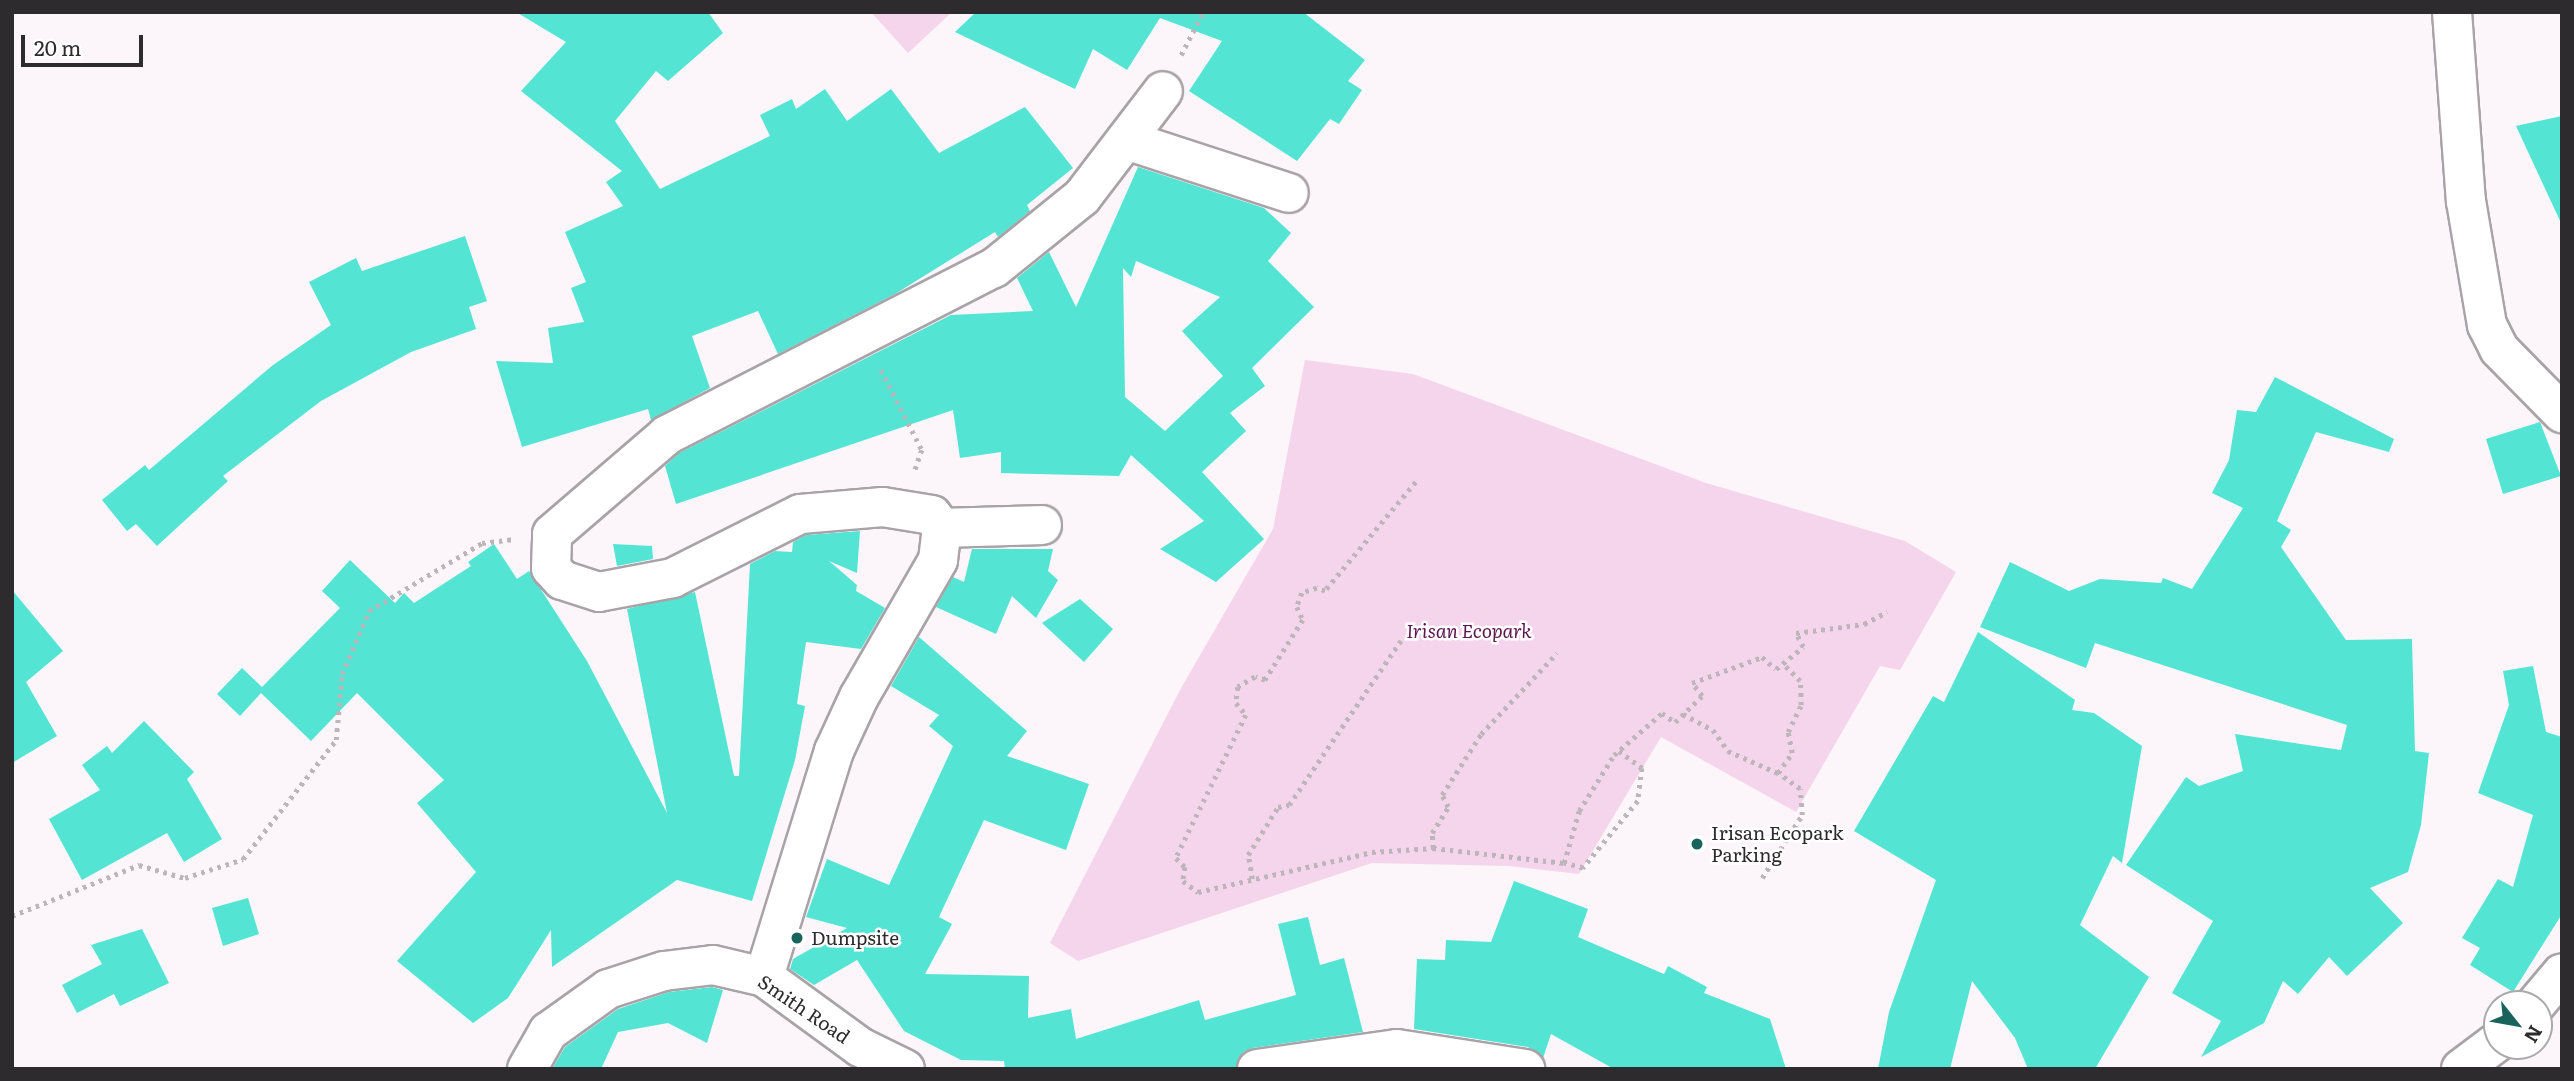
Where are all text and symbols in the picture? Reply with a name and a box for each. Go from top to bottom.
scale bar [24,21,147,65]
text: 20 m [34,31,81,62]
park label: Irisan Ecopark [1406,620,1532,642]
place label: Irisan Ecopark Parking [1711,822,1843,866]
marker: Irisan Ecopark Parking [1689,836,1705,852]
place label: Dumpsite [811,927,899,949]
marker: Dumpsite [789,930,805,946]
street label: Smith Road [754,970,854,1048]
north arrow [2483,990,2553,1060]
text: N [2518,1021,2550,1049]

